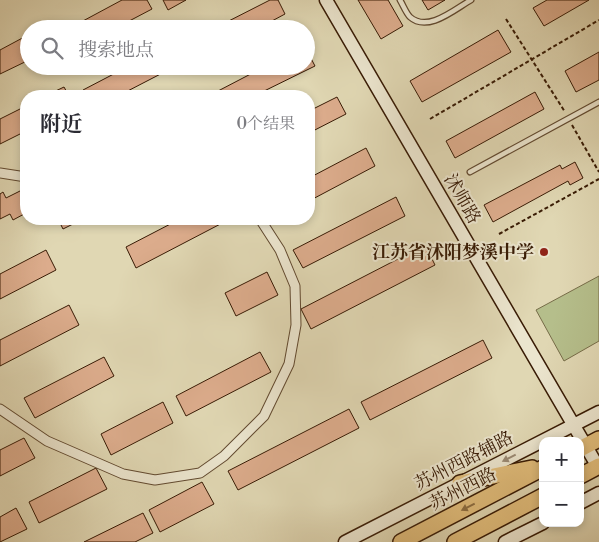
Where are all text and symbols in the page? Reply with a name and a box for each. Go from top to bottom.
search box [20,20,315,75]
icon: search [38,34,66,62]
text: 搜索地点 [78,38,154,62]
text: 附近 [40,112,82,138]
text: 0个结果 [236,114,295,134]
street label: 沭师路 [439,170,485,228]
place label: 江苏省沭阳梦溪中学 [372,241,534,264]
marker: 江苏省沭阳梦溪中学 [538,246,550,258]
street label: 苏州西路辅路 [411,427,517,495]
map controls [539,437,584,527]
button: + [539,437,584,482]
one-way arrow [502,454,516,462]
street label: 苏州西路 [426,463,500,515]
button: − [539,482,584,527]
one-way arrow [461,503,476,511]

